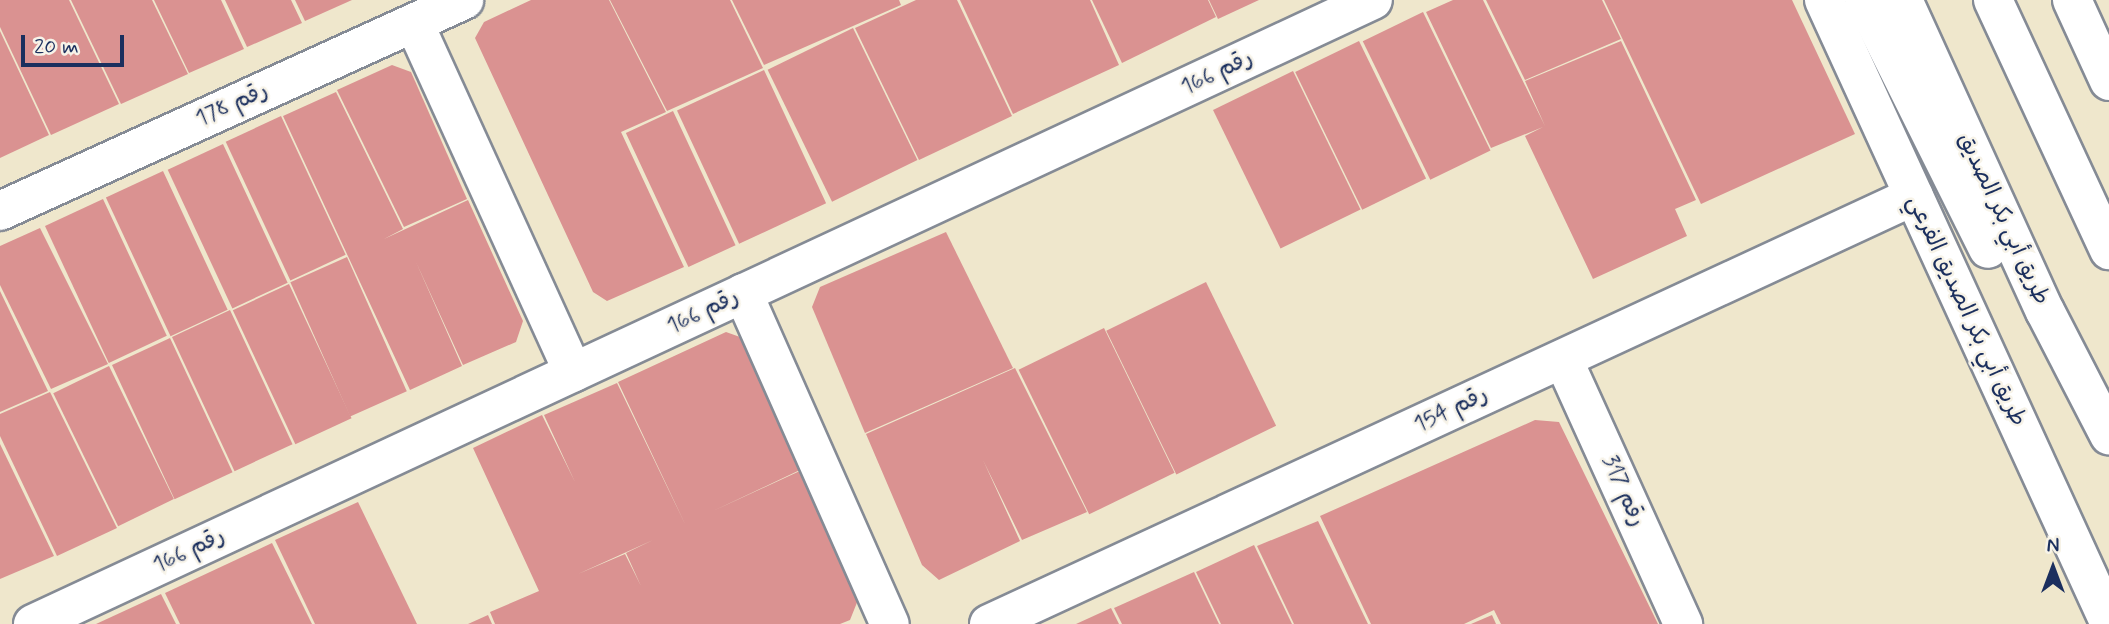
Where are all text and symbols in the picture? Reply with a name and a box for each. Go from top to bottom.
scale bar [24,21,128,65]
text: 20 m [34,33,79,61]
street label: رقم 166 [1177,44,1257,102]
street label: رقم 178 [192,77,272,133]
street label: طريق أبي بكر الصديق [1951,129,2055,309]
street label: طريق أبي بكر الصديق الفرعي [1900,191,2032,431]
street label: رقم 166 [663,283,743,341]
street label: رقم 154 [1410,381,1492,439]
street label: رقم 317 [1595,451,1651,531]
street label: رقم 166 [149,522,229,580]
north arrow [2018,533,2088,603]
text: N [2047,534,2059,559]

